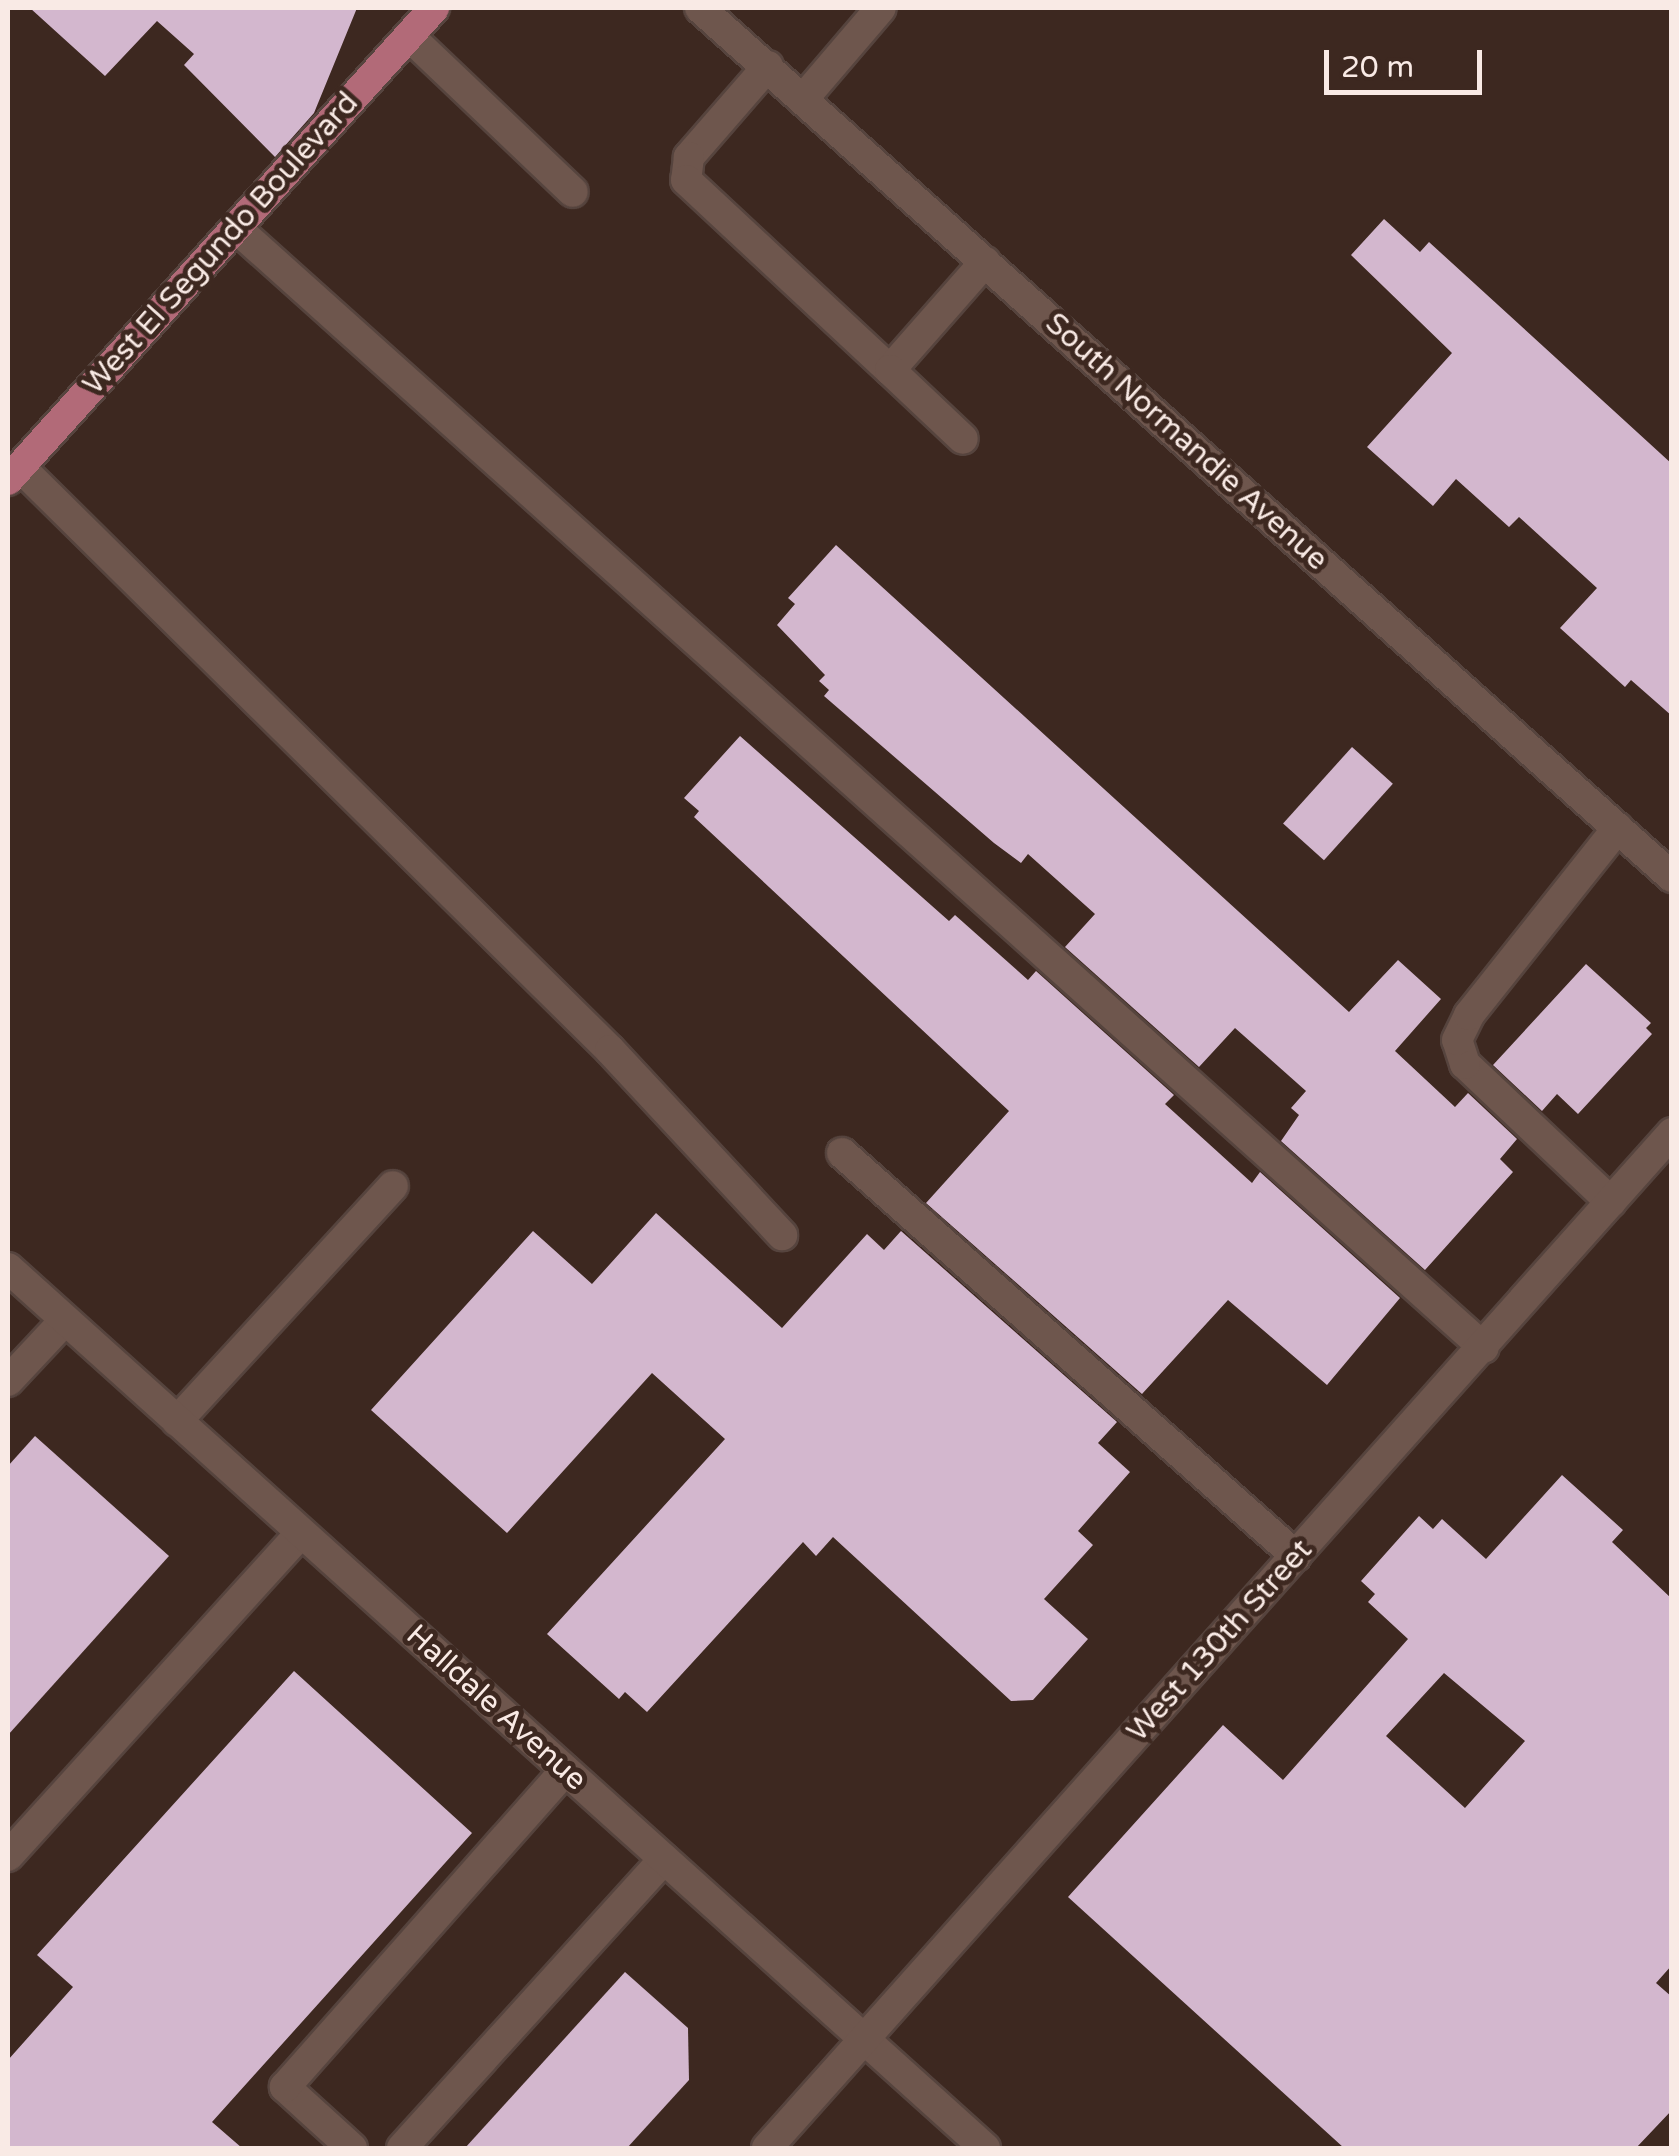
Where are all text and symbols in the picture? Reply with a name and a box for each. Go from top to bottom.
scale bar [1329,30,1486,92]
text: 20 m [1341,49,1414,86]
street label: West El Segundo Boulevard [76,86,366,402]
street label: South Normandie Avenue [1038,306,1334,578]
street label: West 130th Street [1120,1533,1320,1749]
street label: Halldale Avenue [399,1618,593,1798]

